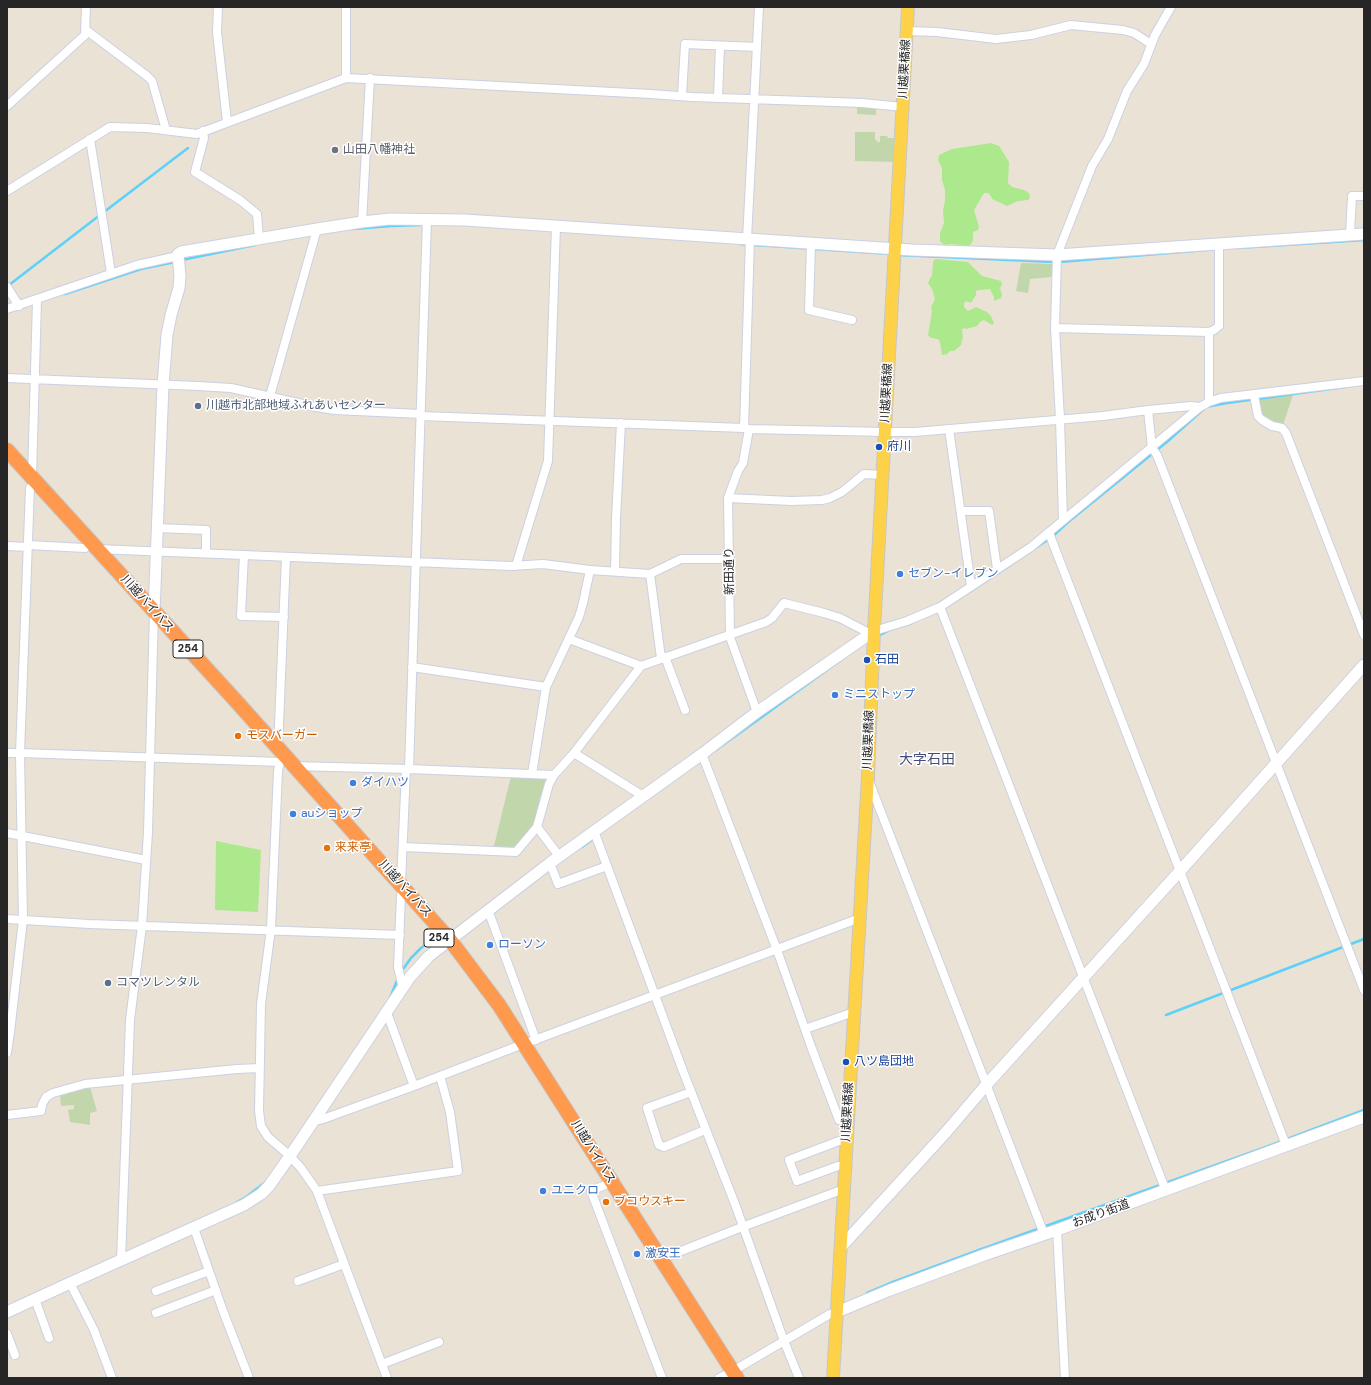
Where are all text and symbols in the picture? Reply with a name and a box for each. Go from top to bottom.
street label: 川越栗橋線 [896,39,914,99]
place label: 山田八幡神社 [343,143,415,157]
marker: 山田八幡神社 [330,145,340,155]
street label: 川越栗橋線 [878,363,896,423]
place label: 川越市北部地域ふれあいセンター [206,399,386,413]
marker: 川越市北部地域ふれあいセンター [193,401,203,411]
place label: 府川 [887,440,911,454]
marker: 府川 [874,442,884,452]
street label: 新田通り [722,547,738,595]
place label: セブン-イレブン [908,567,998,581]
marker: セブン-イレブン [895,569,905,579]
street label: 川越バイパス [118,572,176,636]
road number: 254 [173,640,203,658]
place label: 石田 [875,653,899,667]
marker: 石田 [862,655,872,665]
place label: ミニストップ [843,688,915,702]
marker: ミニストップ [830,690,840,700]
street label: 川越栗橋線 [861,710,877,770]
place label: モスバーガー [246,729,318,743]
marker: モスバーガー [233,731,243,741]
district label: 大字石田 [899,752,955,768]
place label: ダイハツ [361,776,409,790]
marker: ダイハツ [348,778,358,788]
place label: auショップ [301,807,362,821]
marker: auショップ [288,809,298,819]
place label: 来来亭 [335,841,371,855]
marker: 来来亭 [322,843,332,853]
street label: 川越バイパス [376,857,434,921]
road number: 254 [424,929,454,947]
place label: ローソン [498,938,546,952]
marker: ローソン [485,940,495,950]
place label: コマツレンタル [116,976,200,990]
marker: コマツレンタル [103,978,113,988]
place label: 八ツ島団地 [854,1055,914,1069]
marker: 八ツ島団地 [841,1057,851,1067]
street label: 川越栗橋線 [839,1082,857,1142]
street label: 川越バイパス [568,1118,618,1186]
place label: ユニクロ [551,1184,599,1198]
marker: ユニクロ [538,1186,548,1196]
place label: ブコウスキー [614,1195,686,1209]
marker: ブコウスキー [601,1197,611,1207]
street label: お成り街道 [1070,1197,1132,1231]
place label: 激安王 [645,1247,681,1261]
marker: 激安王 [632,1249,642,1259]

